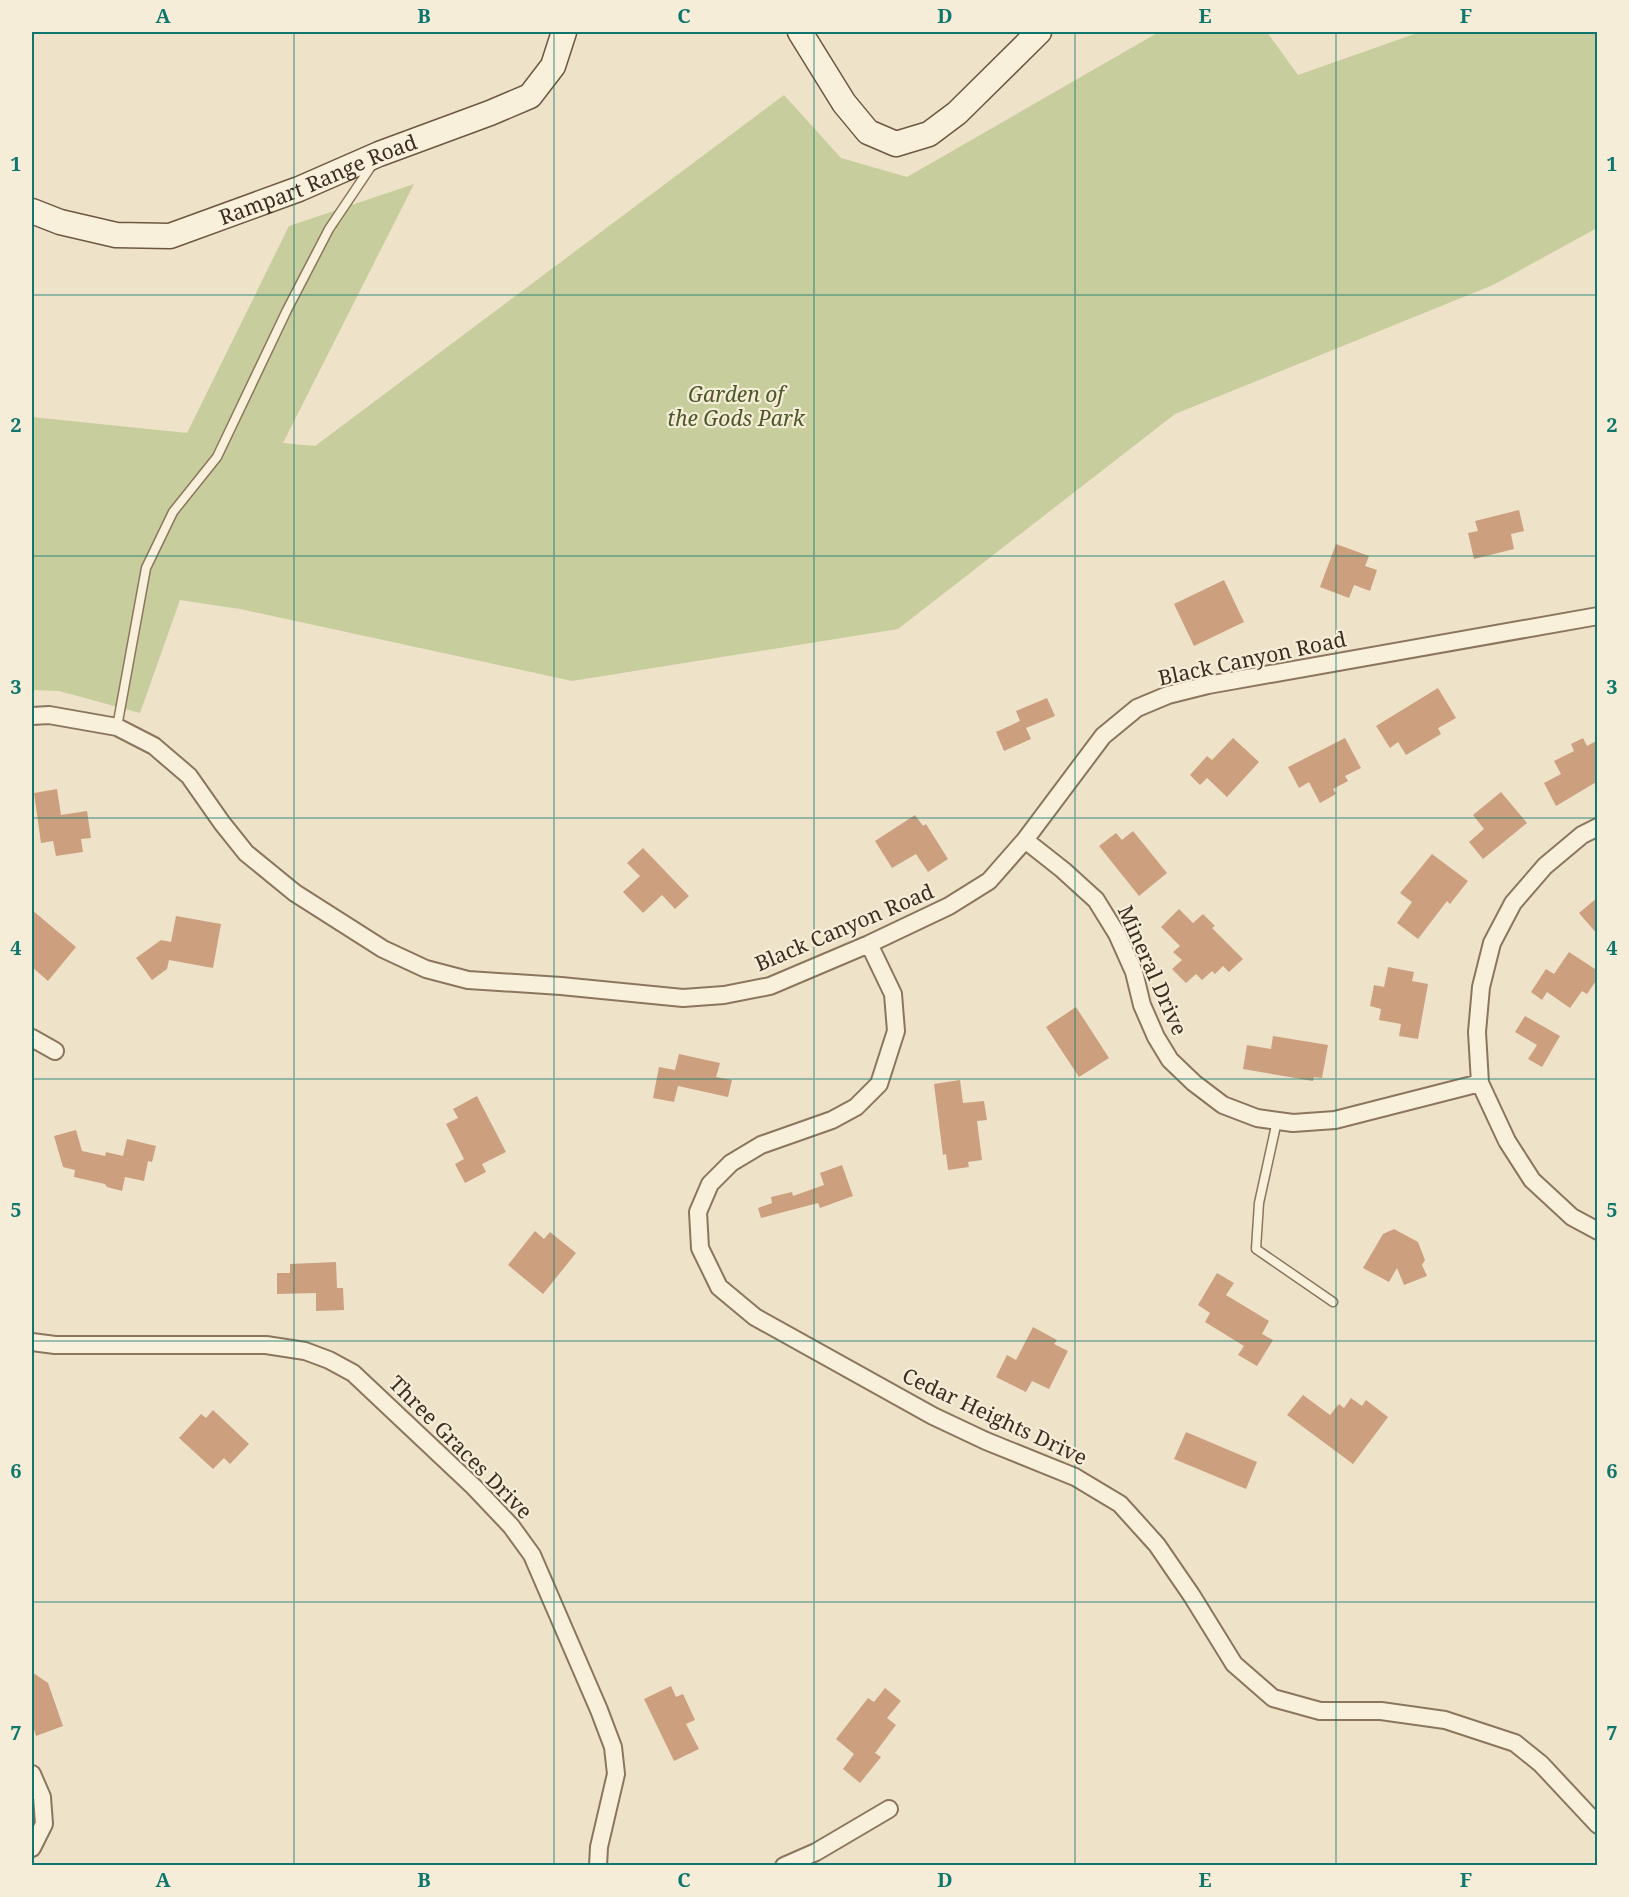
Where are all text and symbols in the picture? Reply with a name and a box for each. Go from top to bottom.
text: A [155,2,171,29]
text: B [417,2,431,29]
text: C [677,2,691,29]
text: D [937,2,953,29]
text: E [1198,2,1212,29]
text: F [1460,2,1472,29]
street label: Rampart Range Road [215,127,421,231]
text: 1 [10,150,22,177]
text: 1 [1606,150,1618,177]
park label: Garden of the Gods Park [667,380,806,432]
text: 2 [10,411,22,438]
text: 2 [1606,411,1618,438]
street label: Black Canyon Road [1155,624,1349,692]
text: 3 [10,673,22,700]
text: 3 [1606,673,1618,700]
street label: Black Canyon Road [750,877,938,977]
street label: Mineral Drive [1112,900,1194,1040]
text: 4 [10,934,22,961]
text: 4 [1606,934,1618,961]
text: 5 [10,1196,22,1223]
text: 5 [1606,1196,1618,1223]
street label: Cedar Heights Drive [898,1361,1092,1471]
street label: Three Graces Drive [383,1369,539,1525]
text: 6 [10,1457,22,1484]
text: 6 [1606,1457,1618,1484]
text: 7 [10,1719,22,1746]
text: 7 [1606,1719,1618,1746]
text: A [155,1866,171,1893]
text: B [417,1866,431,1893]
text: C [677,1866,691,1893]
text: D [937,1866,953,1893]
text: E [1198,1866,1212,1893]
text: F [1460,1866,1472,1893]

